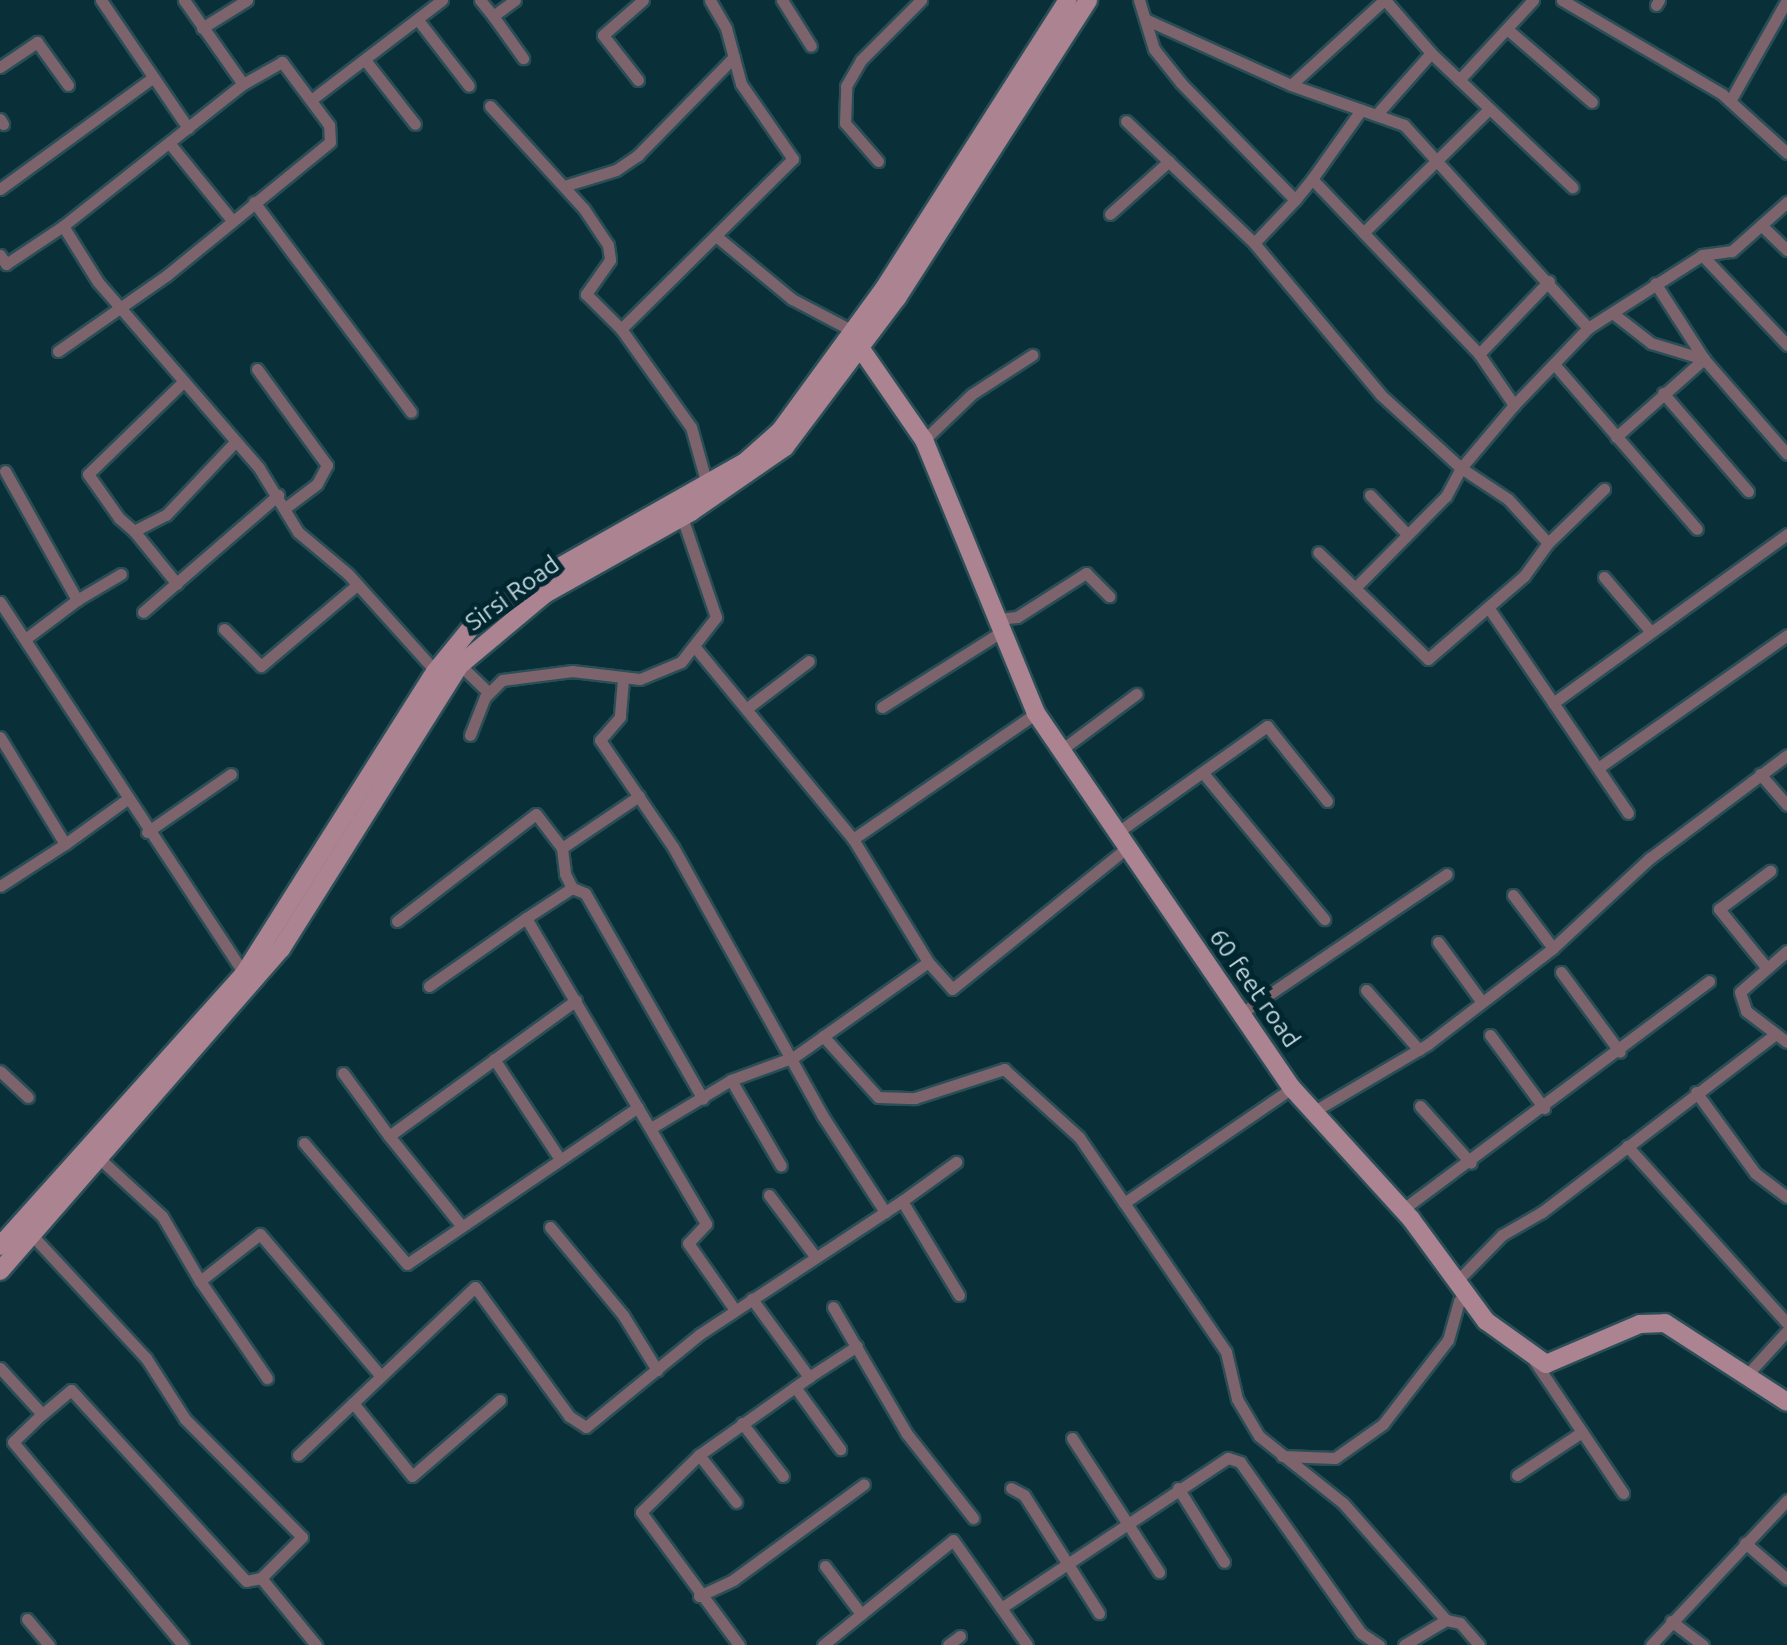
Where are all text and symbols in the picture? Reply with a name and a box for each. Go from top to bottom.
street label: Sirsi Road [459,549,565,637]
street label: 60 feet road [1203,923,1307,1053]

